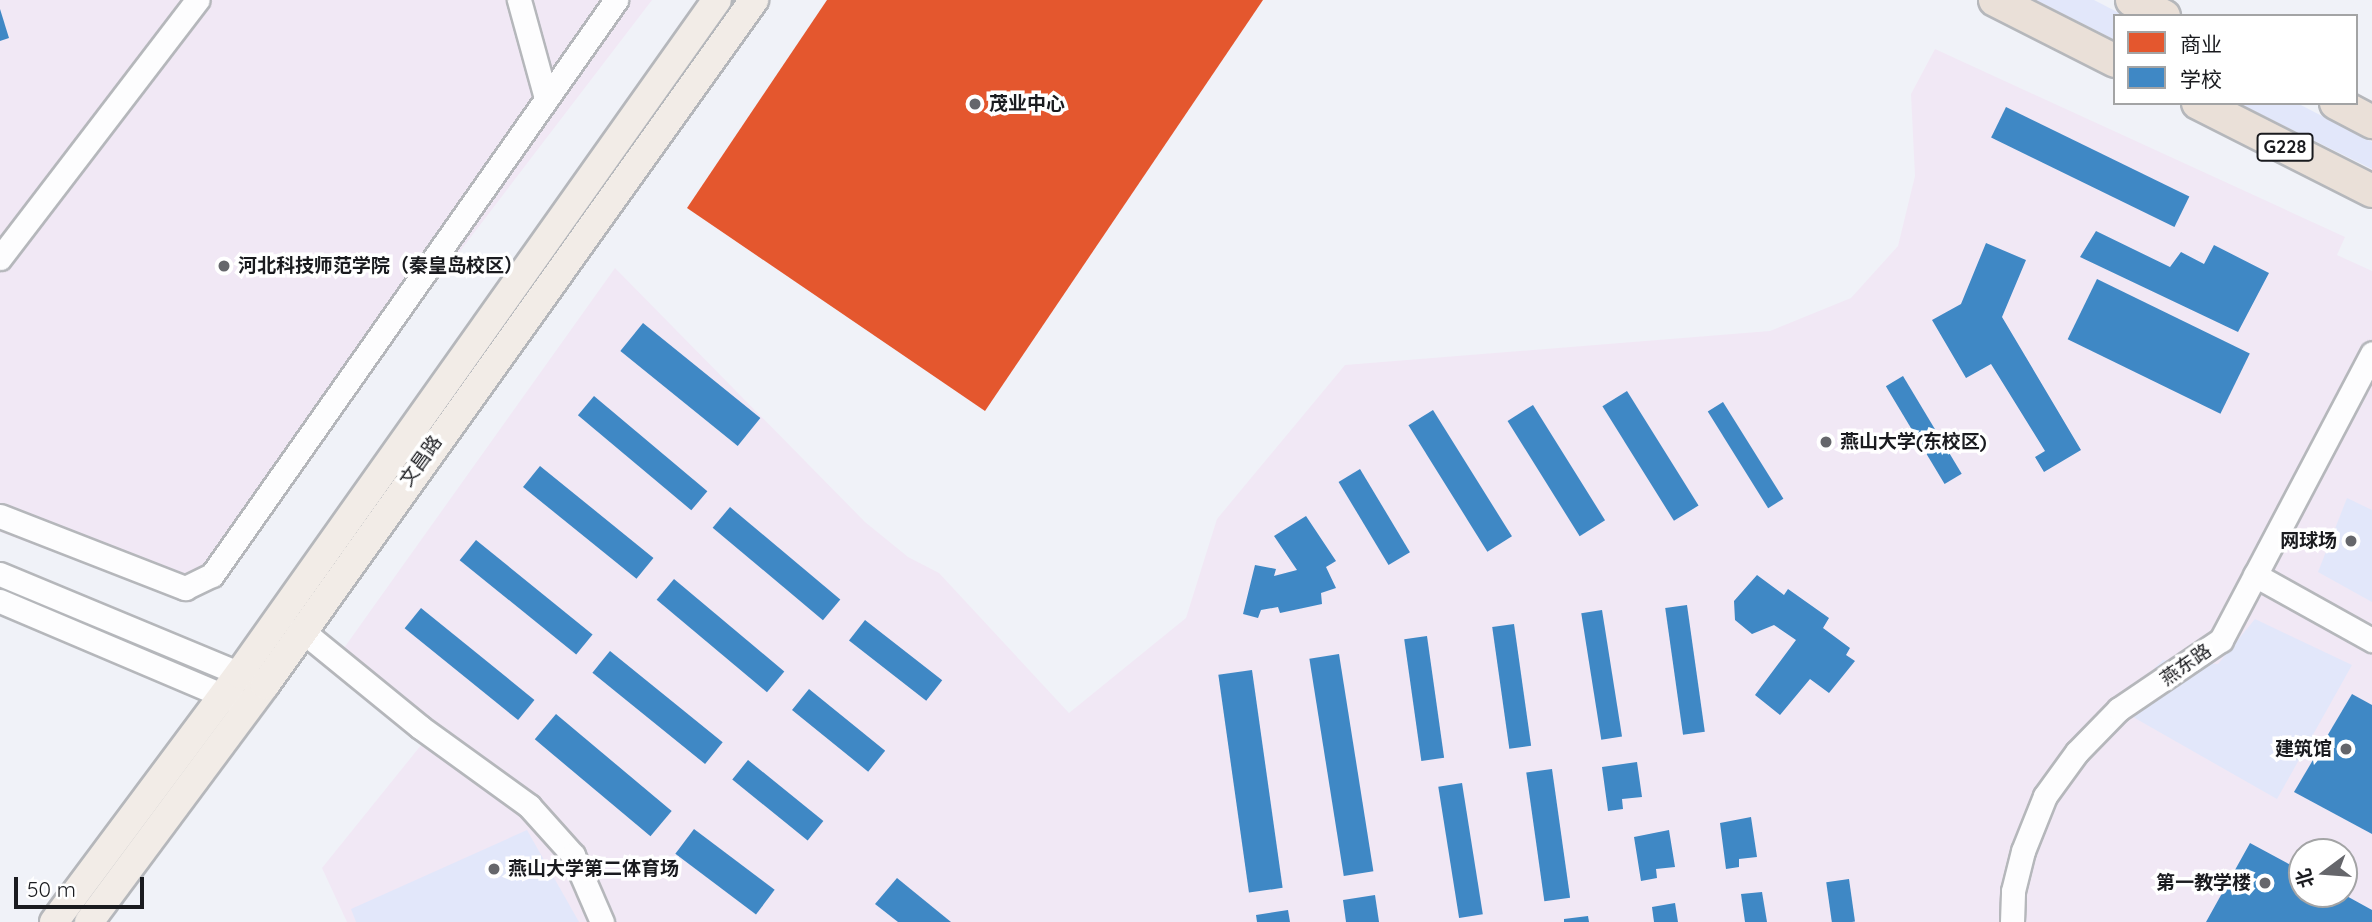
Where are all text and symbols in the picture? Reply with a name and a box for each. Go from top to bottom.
legend [2113,14,2358,105]
text: 商业 [2180,31,2222,57]
text: 学校 [2180,66,2222,92]
place label: 茂业中心 [989,93,1065,115]
marker: 茂业中心 [967,96,983,112]
road number: G228 [2255,132,2315,162]
place label: 河北科技师范学院（秦皇岛校区） [238,255,523,277]
marker: 河北科技师范学院（秦皇岛校区） [216,258,232,274]
street label: 文昌路 [395,431,447,491]
place label: 燕山大学(东校区) [1840,431,1987,453]
marker: 燕山大学(东校区) [1818,434,1834,450]
place label: 网球场 [2280,530,2337,552]
marker: 网球场 [2343,533,2359,549]
street label: 燕东路 [2156,639,2216,691]
place label: 建筑馆 [2275,738,2332,760]
marker: 建筑馆 [2338,741,2354,757]
north arrow [2288,838,2358,908]
place label: 燕山大学第二体育场 [508,858,679,880]
marker: 燕山大学第二体育场 [486,861,502,877]
scale bar [18,862,147,906]
text: 北 [2291,866,2319,891]
place label: 第一教学楼 [2156,872,2251,894]
marker: 第一教学楼 [2257,875,2273,891]
text: 50 m [27,876,76,902]

